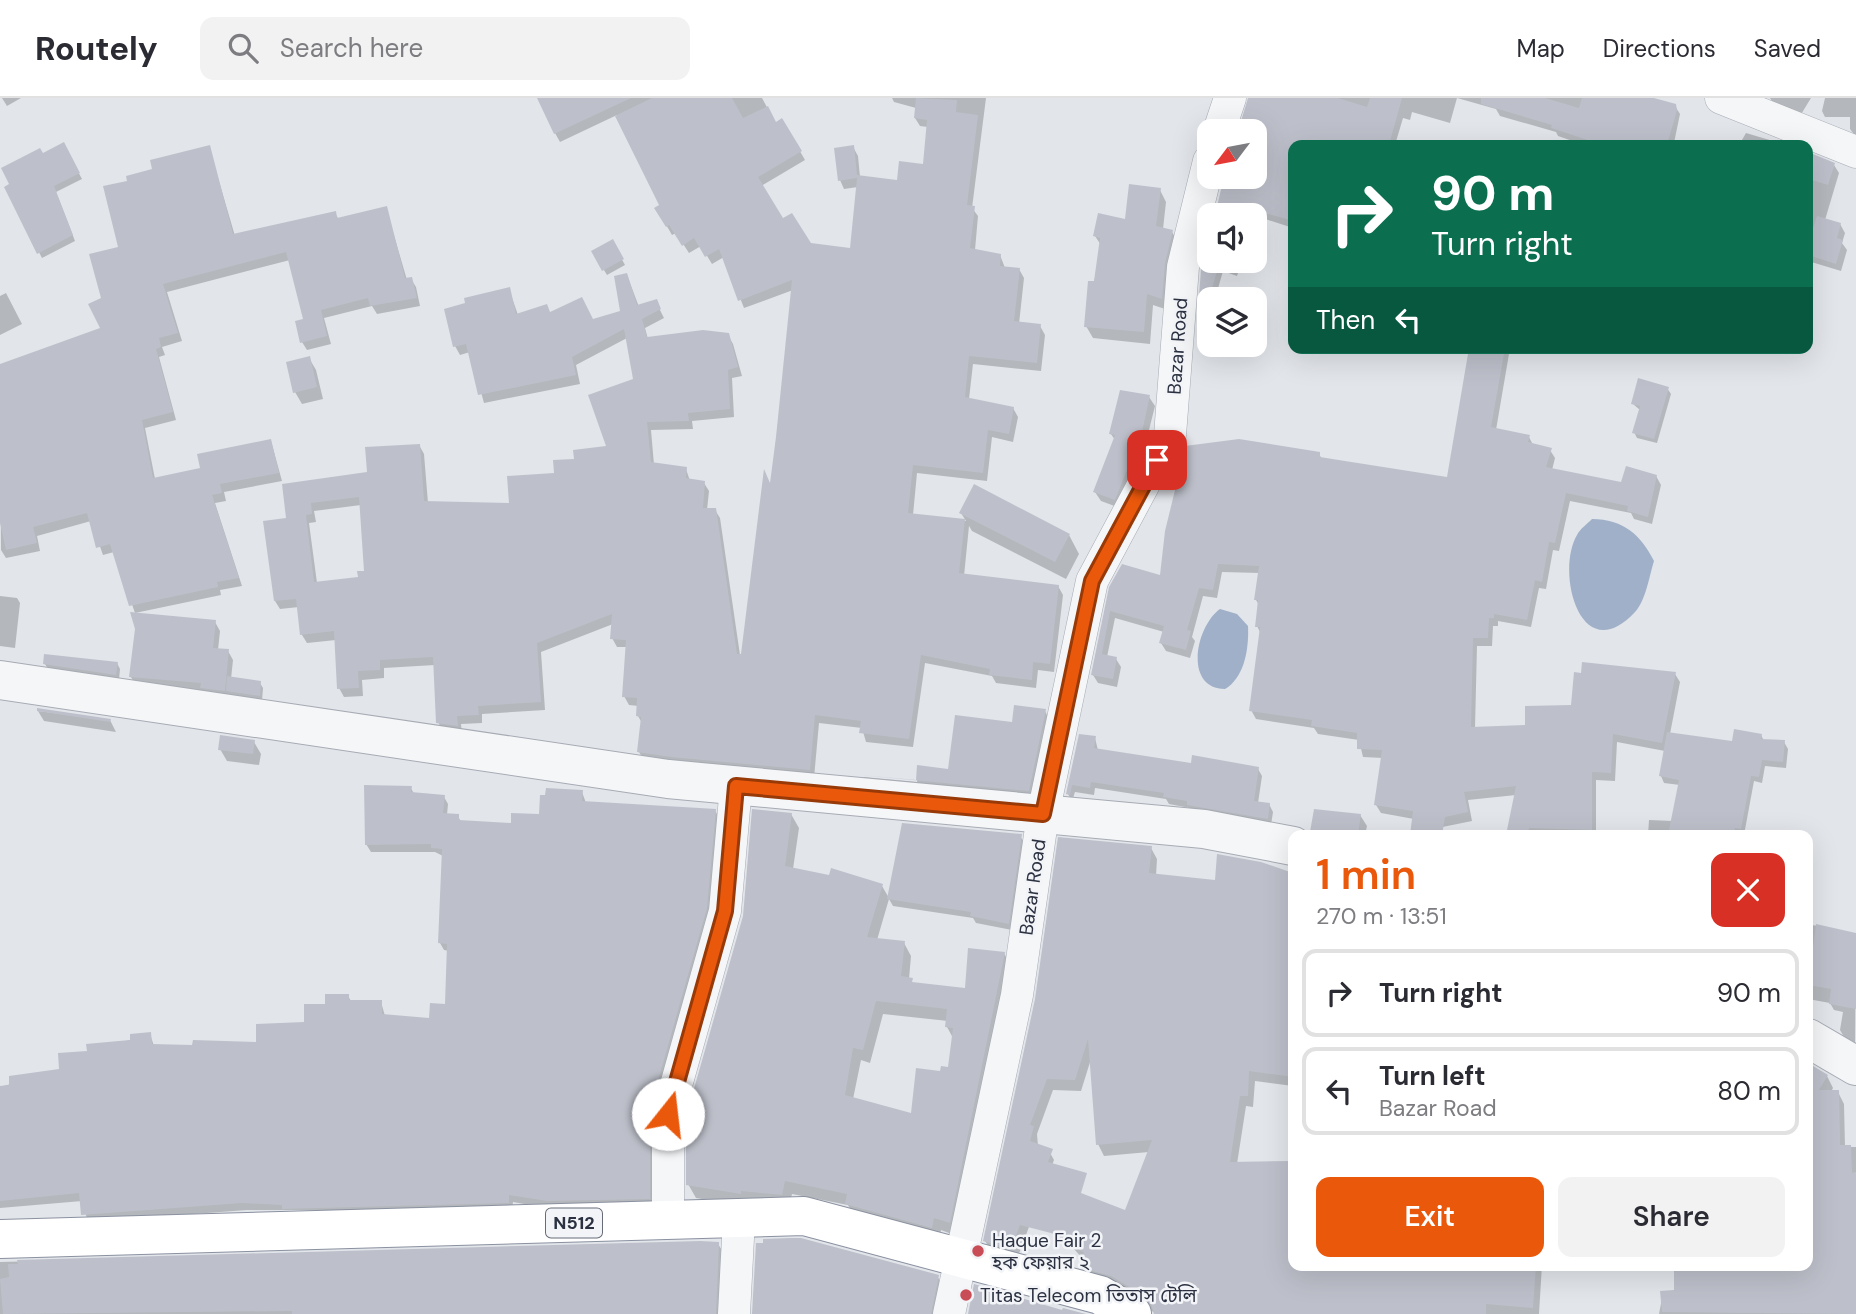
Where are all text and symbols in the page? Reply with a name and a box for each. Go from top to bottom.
search box [200,17,690,80]
text: Routely [35,27,158,70]
icon: search [224,29,262,67]
text: Search here [280,31,423,65]
text: Map [1517,33,1565,64]
text: Directions [1603,33,1716,64]
text: Saved [1754,33,1821,64]
north arrow [1197,119,1267,189]
map controls [1197,119,1267,357]
text: 90 m [1431,161,1554,225]
icon: right [1316,168,1407,259]
button: sound [1197,203,1267,273]
text: Turn right [1431,223,1573,265]
button: layers [1197,287,1267,357]
street label: Bazar Road [1162,297,1193,395]
icon: left [1389,301,1427,339]
text: Then [1316,303,1375,337]
pin [1127,430,1187,490]
icon: arrive [1138,441,1176,479]
street label: Bazar Road [1013,837,1052,937]
text: 1 min [1316,847,1416,902]
button: close [1711,853,1785,927]
text: 270 m · 13:51 [1316,901,1447,931]
icon: right [1320,974,1358,1012]
text: Turn right [1379,976,1503,1010]
text: 90 m [1717,976,1781,1010]
text: Turn left [1379,1059,1486,1093]
icon: left [1320,1072,1358,1110]
text: 80 m [1717,1074,1781,1108]
position arrow [631,1077,705,1151]
text: Bazar Road [1379,1093,1497,1123]
button: Exit [1316,1177,1544,1257]
button: Share [1558,1177,1785,1257]
road number: N512 [546,1208,602,1238]
place label: Haque Fair 2 হক ফেয়ার ২ [991,1228,1101,1275]
marker: Haque Fair 2 হক ফেয়ার ২ [970,1243,986,1259]
place label: Titas Telecom তিতাস টেলি [980,1283,1198,1308]
marker: Titas Telecom তিতাস টেলি [958,1287,974,1303]

